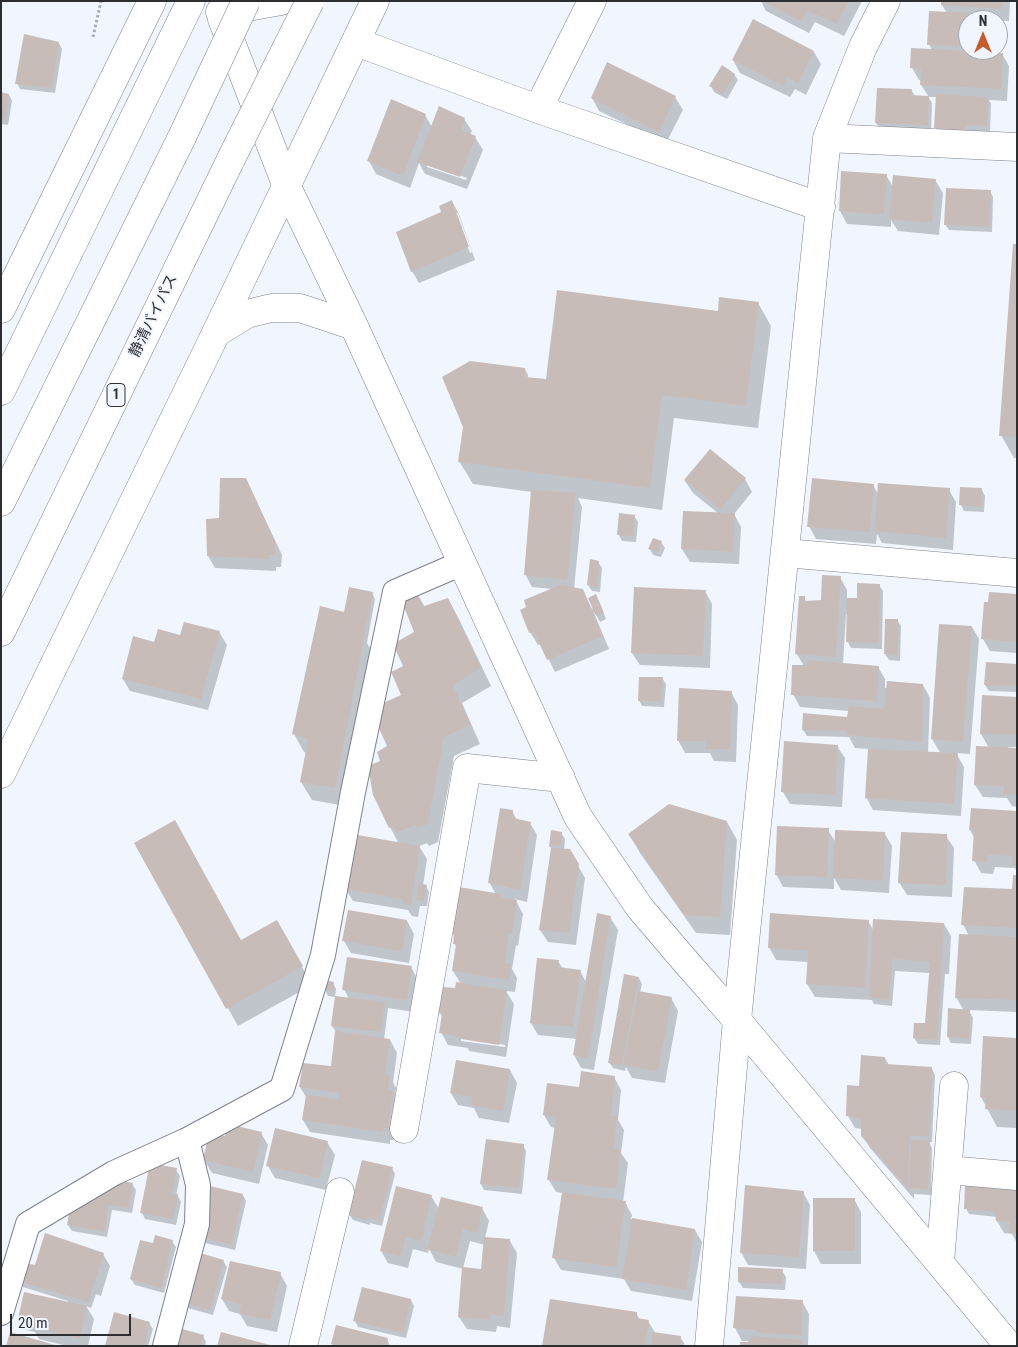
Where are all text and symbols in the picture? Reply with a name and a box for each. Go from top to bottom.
north arrow [958,10,1008,60]
text: N [979,13,987,29]
street label: 静清バイパス [126,272,182,360]
road number: 1 [107,384,125,406]
scale bar [12,1304,134,1336]
text: 20 m [18,1314,48,1332]

